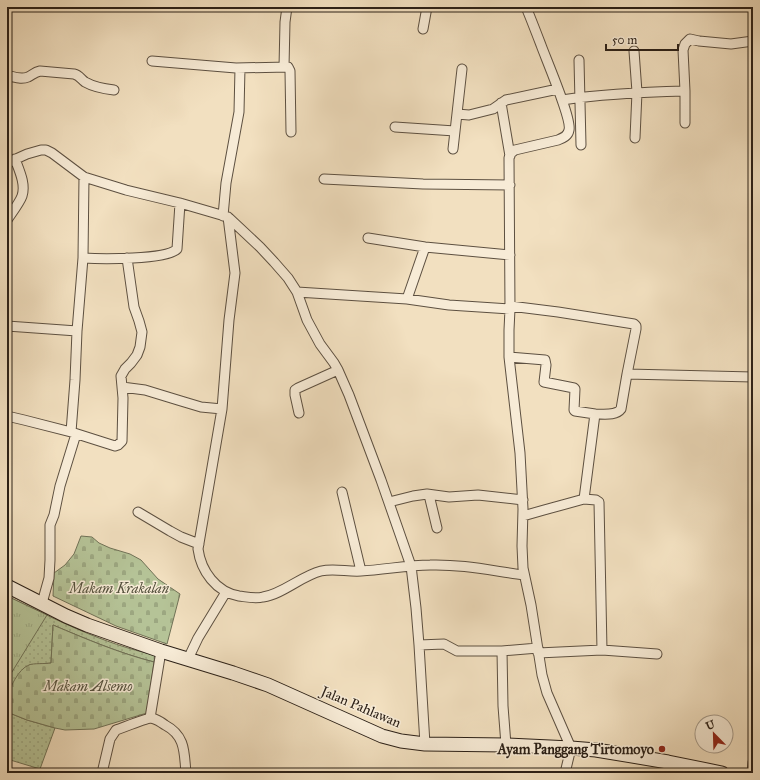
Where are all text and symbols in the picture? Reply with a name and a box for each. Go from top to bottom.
scale bar [606,26,678,52]
text: 50 m [612,33,637,47]
park label: Makam Krakalan [67,580,170,597]
park label: Makam Alsemo [42,678,132,695]
street label: Jalan Pahlawan [316,682,404,733]
north arrow [694,714,734,754]
text: U [704,717,717,733]
place label: Ayam Panggang Tirtomoyo [496,741,654,759]
marker: Ayam Panggang Tirtomoyo [657,744,667,754]

